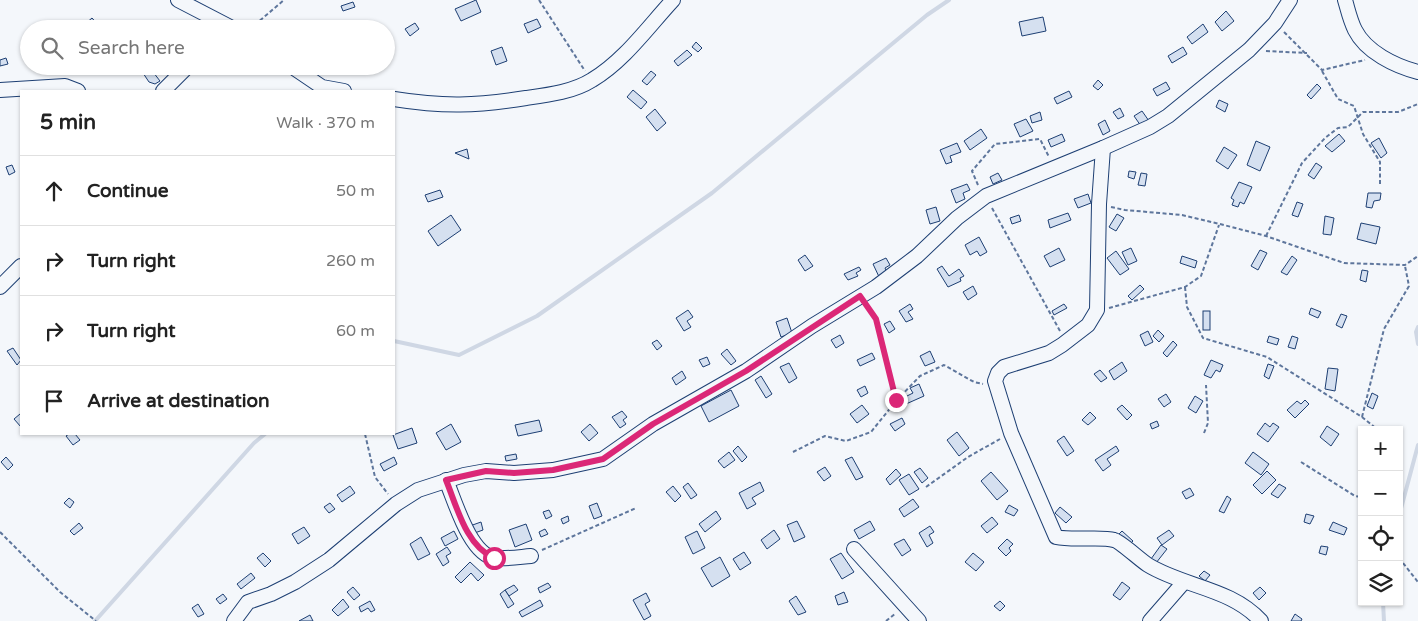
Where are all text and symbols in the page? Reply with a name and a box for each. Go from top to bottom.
search box [20,20,395,75]
icon: search [38,34,66,62]
text: Search here [78,37,185,59]
text: 5 min [40,110,96,135]
text: Walk · 370 m [276,113,375,133]
icon: ahead [40,177,68,205]
text: Continue [87,180,169,202]
text: 50 m [336,181,375,201]
icon: right [40,247,68,275]
text: Turn right [87,250,175,272]
text: 260 m [326,251,375,271]
icon: right [40,317,68,345]
text: Turn right [87,320,175,342]
text: 60 m [336,321,375,341]
icon: arrive [40,387,68,415]
route end [885,389,908,412]
text: Arrive at destination [87,390,270,412]
map controls [1358,426,1403,606]
button: + [1358,426,1403,471]
button: − [1358,471,1403,516]
button: locate [1358,516,1403,561]
route start [483,547,506,570]
button: layers [1358,561,1403,606]

